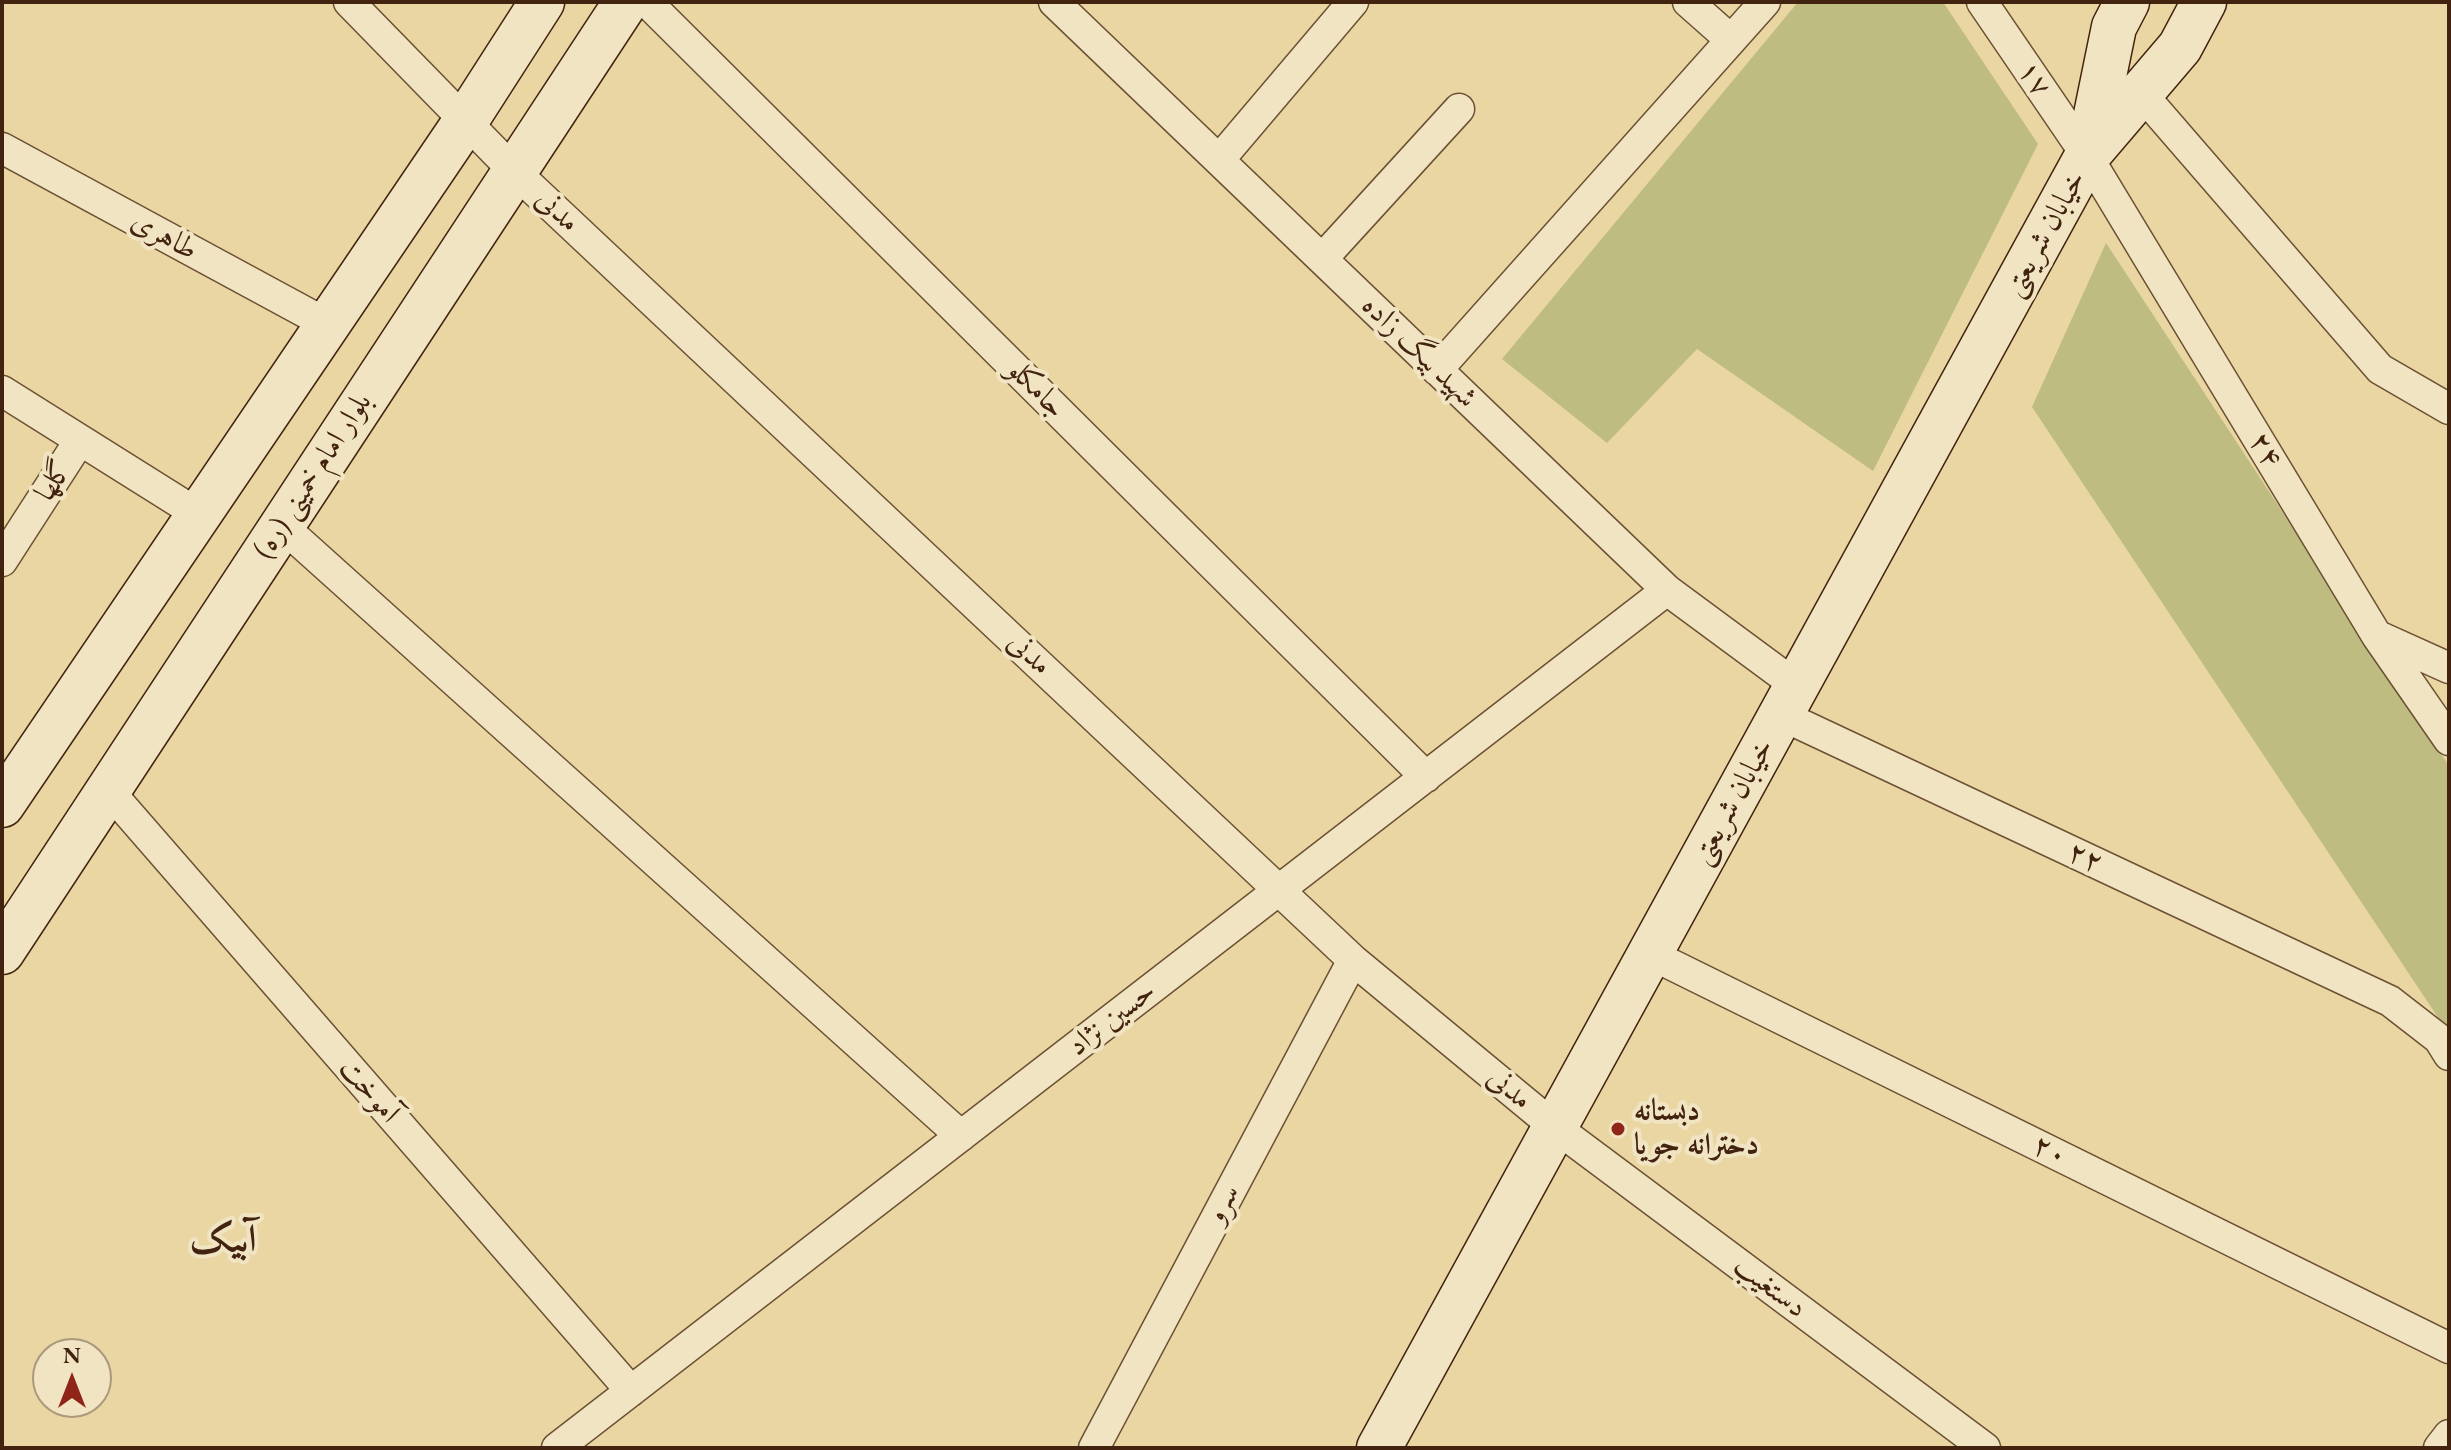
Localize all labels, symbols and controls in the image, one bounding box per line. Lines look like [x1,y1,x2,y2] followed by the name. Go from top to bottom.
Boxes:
[2009,54,2059,104] street label: ۱۷
[1996,165,2094,303] street label: خیابان شریعتی
[527,182,587,240] street label: مدنی
[124,203,204,269] street label: طاهری
[1354,288,1484,416] street label: شهید بیگ زاده
[999,352,1073,426] street label: جامکلو
[246,386,380,566] street label: بلوار امام خمینی (ره)
[2241,426,2289,474] street label: ۲۴
[27,454,81,508] street label: گلها
[999,625,1059,683] street label: مدنی
[1684,733,1782,871] street label: خیابان شریعتی
[2061,834,2109,882] street label: ۲۲
[1061,973,1163,1065] street label: حسین نژاد
[331,1051,407,1131] street label: آموخت
[1479,1060,1539,1118] street label: مدنی
[1634,1094,1759,1164] place label: دبستانه دخترانه جويا
[1609,1120,1627,1138] marker: دبستانه دخترانه جويا
[2026,1127,2074,1175] street label: ۲۰
[1198,1178,1248,1230] street label: سرو
[189,1218,257,1264] district label: آبیک
[1726,1248,1814,1326] street label: دستغیب
[32,1338,112,1418] north arrow
[63,1341,81,1370] text: N

